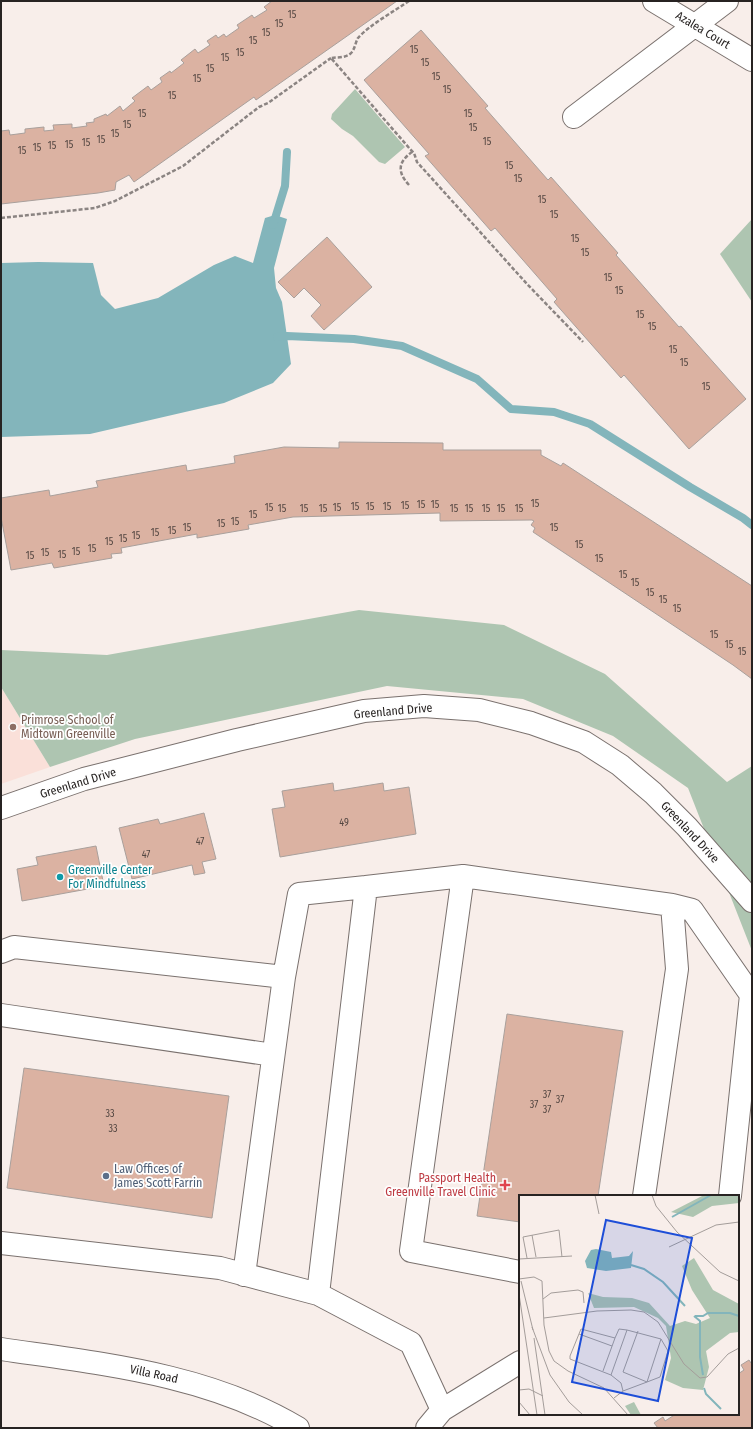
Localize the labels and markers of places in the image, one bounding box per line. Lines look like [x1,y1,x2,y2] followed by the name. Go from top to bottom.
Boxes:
[21,713,116,741] place label: Primrose School of Midtown Greenville
[8,722,18,732] marker: Primrose School of Midtown Greenville
[68,863,153,891] place label: Greenville Center For Mindfulness
[55,872,65,882] marker: Greenville Center For Mindfulness
[114,1162,202,1190] place label: Law Offices of James Scott Farrin
[101,1171,111,1181] marker: Law Offices of James Scott Farrin
[385,1171,496,1199] place label: Passport Health Greenville Travel Clinic
[499,1179,511,1191] marker: Passport Health Greenville Travel Clinic

